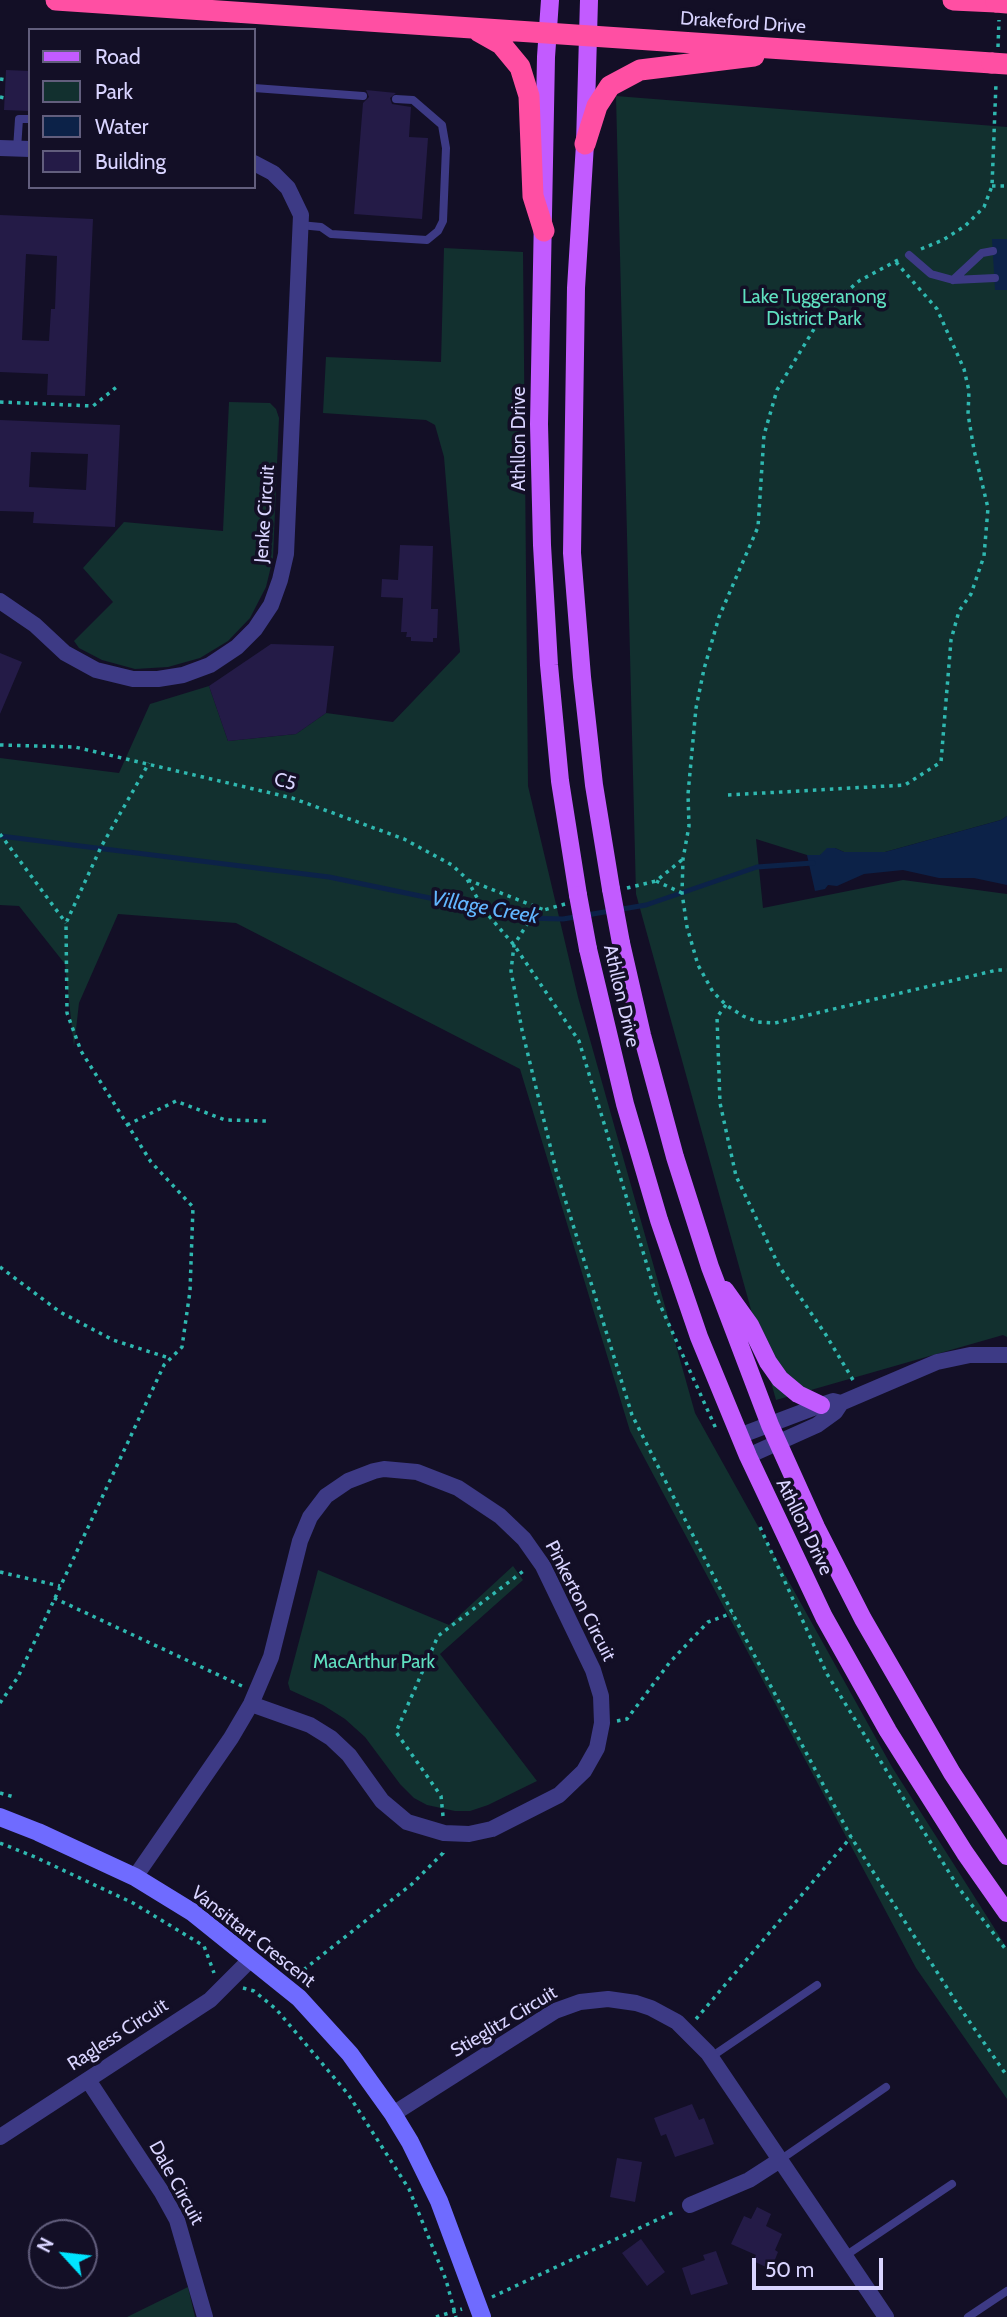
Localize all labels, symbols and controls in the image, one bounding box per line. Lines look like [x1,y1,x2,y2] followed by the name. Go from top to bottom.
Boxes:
[679,7,807,39] street label: Drakeford Drive
[28,28,256,189] legend
[95,44,141,69] text: Road
[95,79,133,104] text: Park
[95,114,148,139] text: Water
[95,149,166,174] text: Building
[742,286,886,330] park label: Lake Tuggeranong District Park
[508,387,530,491] street label: Athllon Drive
[250,464,280,564] street label: Jenke Circuit
[271,768,299,796] street label: C5
[430,886,540,930] water label: Village Creek
[598,942,644,1050] street label: Athllon Drive
[771,1475,837,1579] street label: Athllon Drive
[540,1537,620,1665] street label: Pinkerton Circuit
[313,1651,435,1673] park label: MacArthur Park
[186,1882,320,1992] street label: Vansittart Crescent
[447,1981,561,2063] street label: Stieglitz Circuit
[64,1994,172,2076] street label: Ragless Circuit
[144,2137,208,2229] street label: Dale Circuit
[28,2219,98,2289] north arrow
[32,2234,59,2256] text: N
[755,2244,886,2288] scale bar
[765,2257,814,2282] text: 50 m

